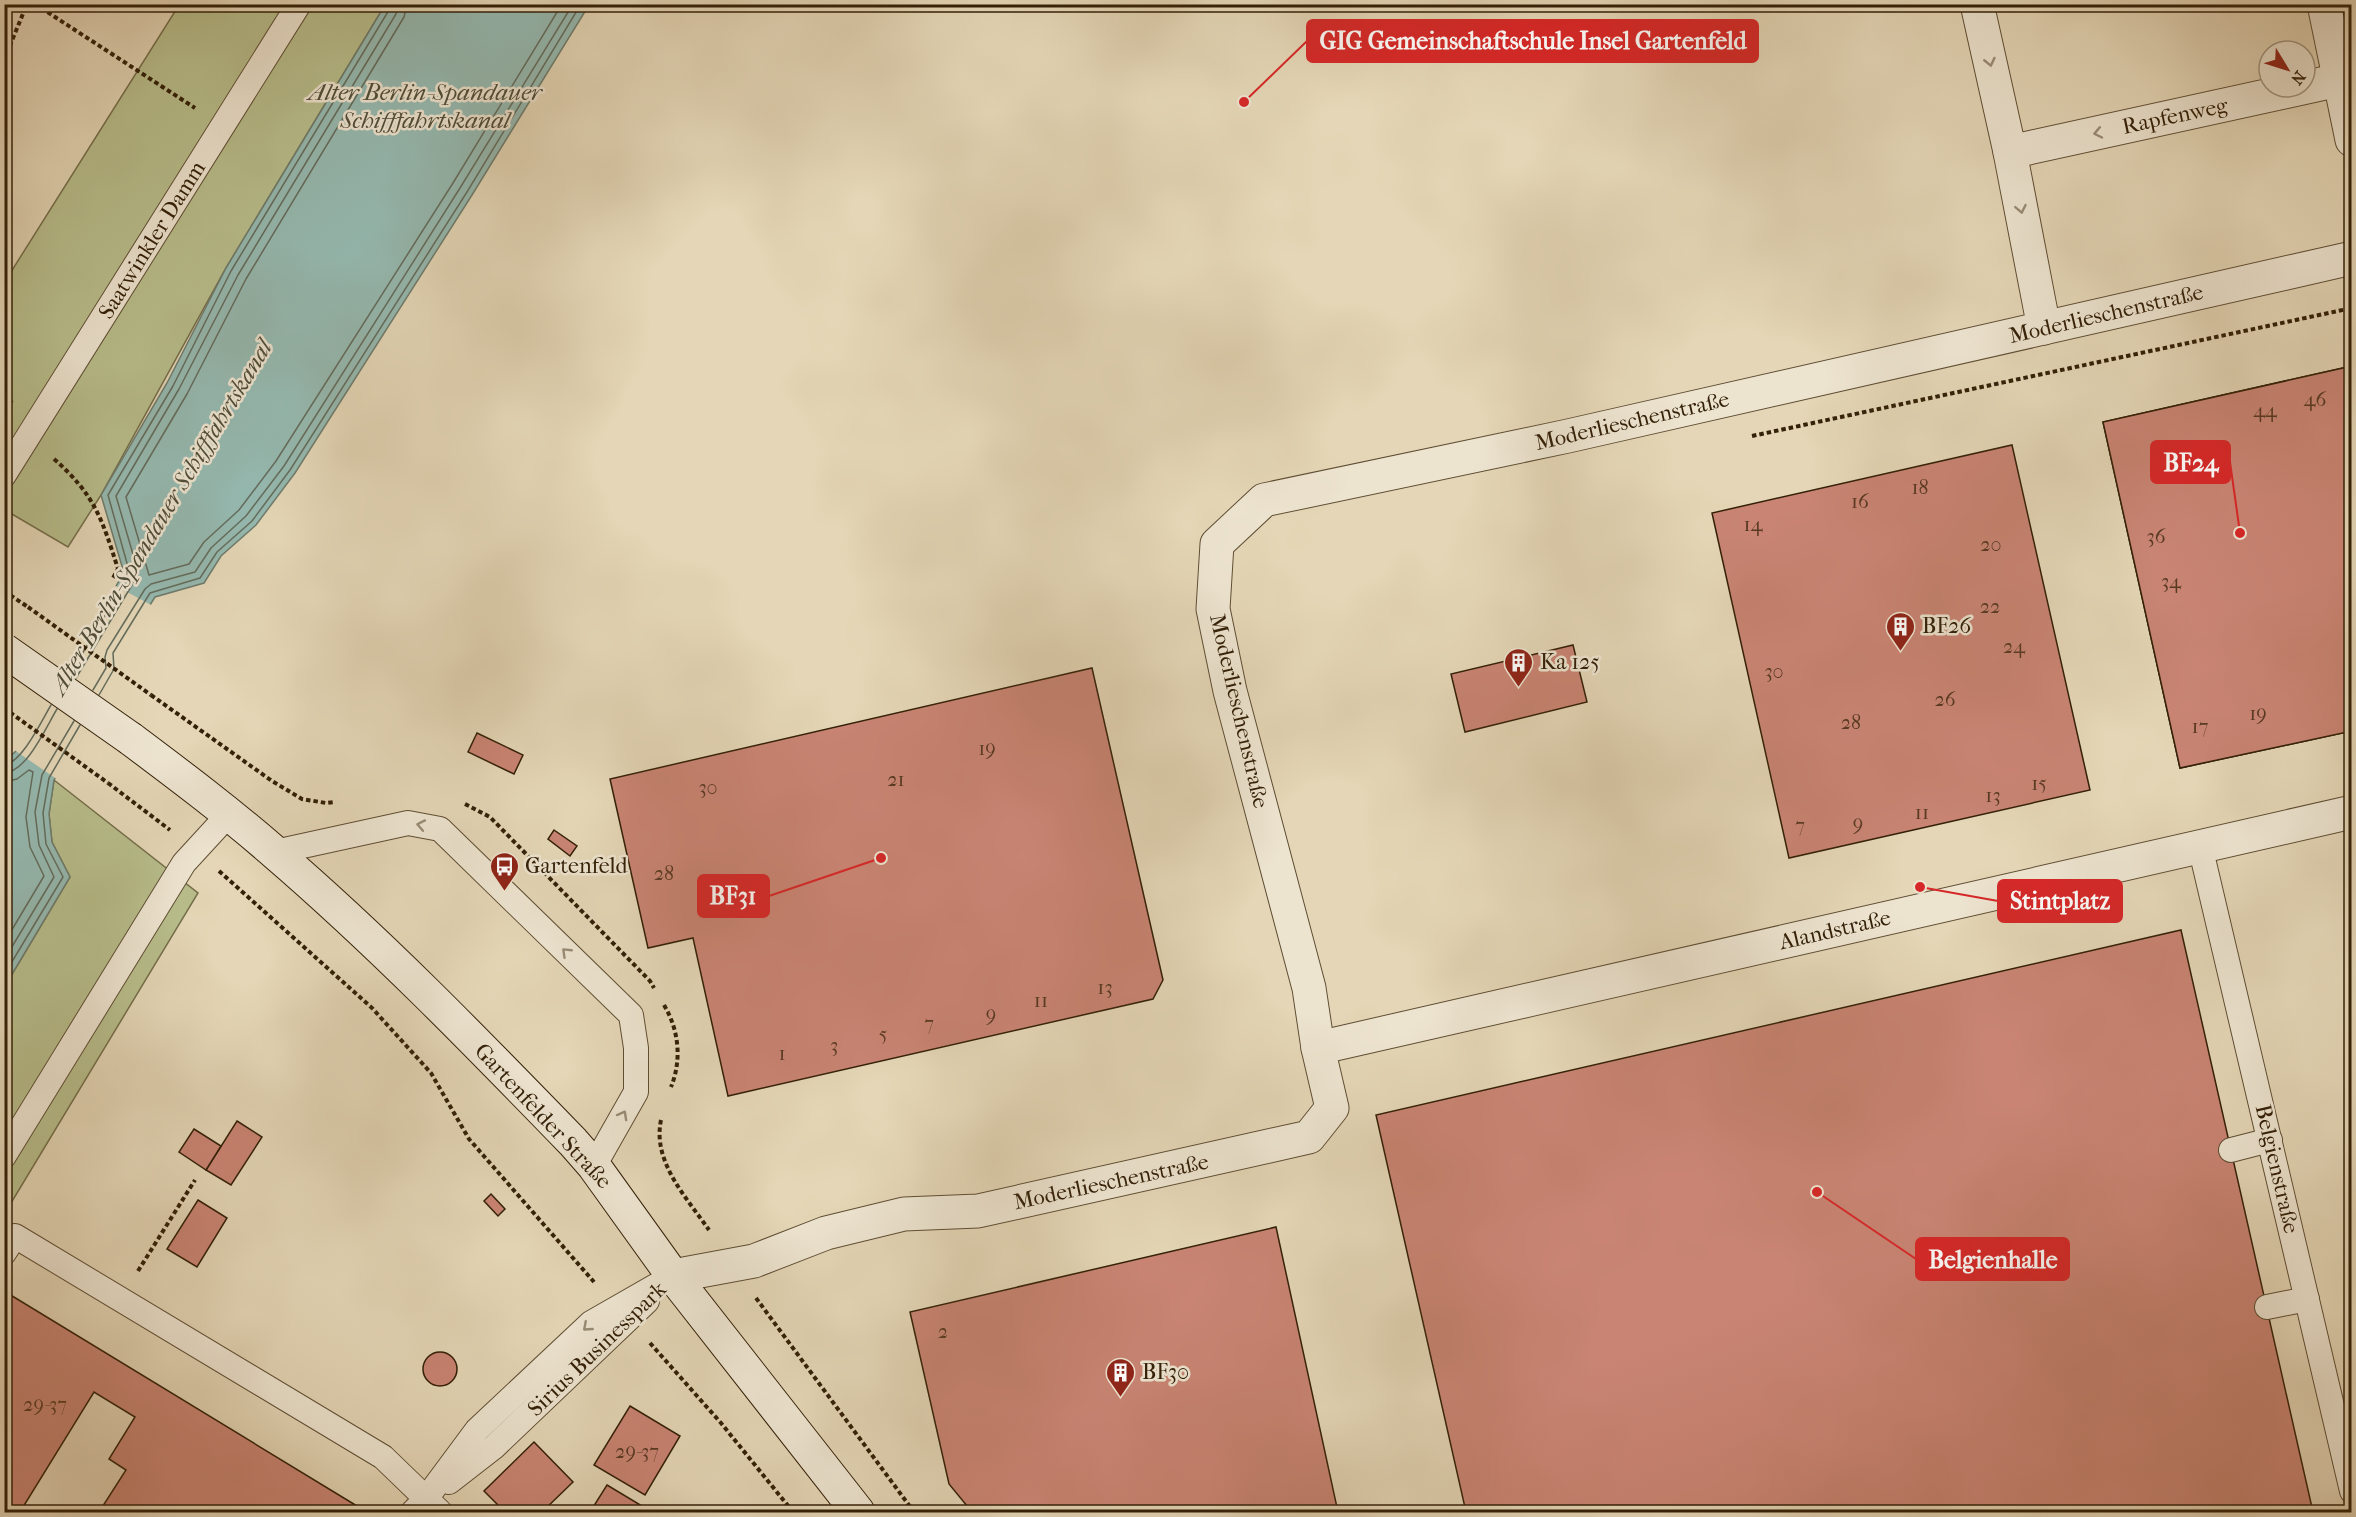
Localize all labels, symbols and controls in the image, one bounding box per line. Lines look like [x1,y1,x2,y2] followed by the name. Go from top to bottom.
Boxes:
[1307,20,1758,62] callout: GIG Gemeinschaftschule Insel Gartenfeld
[1319,27,1748,55] text: GIG Gemeinschaftschule Insel Gartenfeld
[2257,39,2317,99] north arrow
[1983,56,1996,66] one-way arrow
[2287,67,2310,89] text: N
[305,78,544,134] water label: Alter Berlin-Spandauer Schifffahrtskanal
[2120,92,2230,140] street label: Rapfenweg
[2093,125,2103,138] one-way arrow
[93,156,211,324] street label: Saatwinkler Damm
[2014,204,2027,214] one-way arrow
[2006,279,2206,349] street label: Moderlieschenstraße
[42,332,280,701] water label: Alter Berlin-Spandauer Schifffahrtskanal
[1532,386,1732,456] street label: Moderlieschenstraße
[2304,388,2326,411] house number: 46
[2253,399,2278,422] house number: 44
[2151,441,2230,483] callout: BF24
[2164,449,2220,478] text: BF24
[1911,476,1929,499] house number: 18
[1851,490,1869,513] house number: 16
[1744,513,1764,536] house number: 14
[2146,525,2166,548] house number: 36
[1980,533,2002,556] house number: 20
[2161,570,2182,593] house number: 34
[1980,595,2000,618] house number: 22
[1885,610,1917,652] building icon: BF26
[1204,611,1274,811] street label: Moderlieschenstraße
[1922,613,1971,639] place label: BF26
[2003,635,2026,658] house number: 24
[1503,646,1535,688] building icon: Ka 125
[1540,649,1600,675] place label: Ka 125
[1764,660,1784,683] house number: 30
[1934,688,1956,711] house number: 26
[2249,702,2267,725] house number: 19
[1841,711,1861,734] house number: 28
[2192,715,2209,738] house number: 17
[978,737,996,760] house number: 19
[887,768,905,791] house number: 21
[2031,772,2047,795] house number: 15
[698,776,718,799] house number: 30
[1985,784,2001,807] house number: 13
[1915,801,1929,824] house number: 11
[1853,812,1863,835] house number: 9
[1795,814,1805,837] house number: 7
[416,819,426,832] one-way arrow
[488,850,520,892] bus stop icon: Gartenfeld
[525,853,628,879] place label: Gartenfeld
[654,862,674,885] house number: 28
[698,875,769,917] callout: BF31
[1998,880,2122,922] callout: Stintplatz
[710,882,756,910] text: BF31
[2010,887,2110,915] text: Stintplatz
[1776,905,1893,956] street label: Alandstraße
[562,948,573,959] one-way arrow
[1097,976,1113,999] house number: 13
[1034,989,1048,1012] house number: 11
[986,1003,996,1026] house number: 9
[924,1012,934,1035] house number: 7
[879,1023,887,1046] house number: 5
[830,1034,838,1057] house number: 3
[469,1038,617,1194] street label: Gartenfelder Straße
[778,1042,786,1065] house number: 1
[2250,1102,2304,1236] street label: Belgienstraße
[616,1111,627,1121] one-way arrow
[1011,1149,1211,1215] street label: Moderlieschenstraße
[1916,1238,2069,1280] callout: Belgienhalle
[1928,1246,2058,1274] text: Belgienhalle
[522,1276,672,1422] street label: Sirius Businesspark
[583,1320,594,1331] one-way arrow
[938,1320,948,1343] house number: 2
[1105,1356,1137,1398] building icon: BF30
[1142,1359,1189,1385] place label: BF30
[23,1393,67,1416] house number: 29-37
[615,1440,659,1463] house number: 29-37

